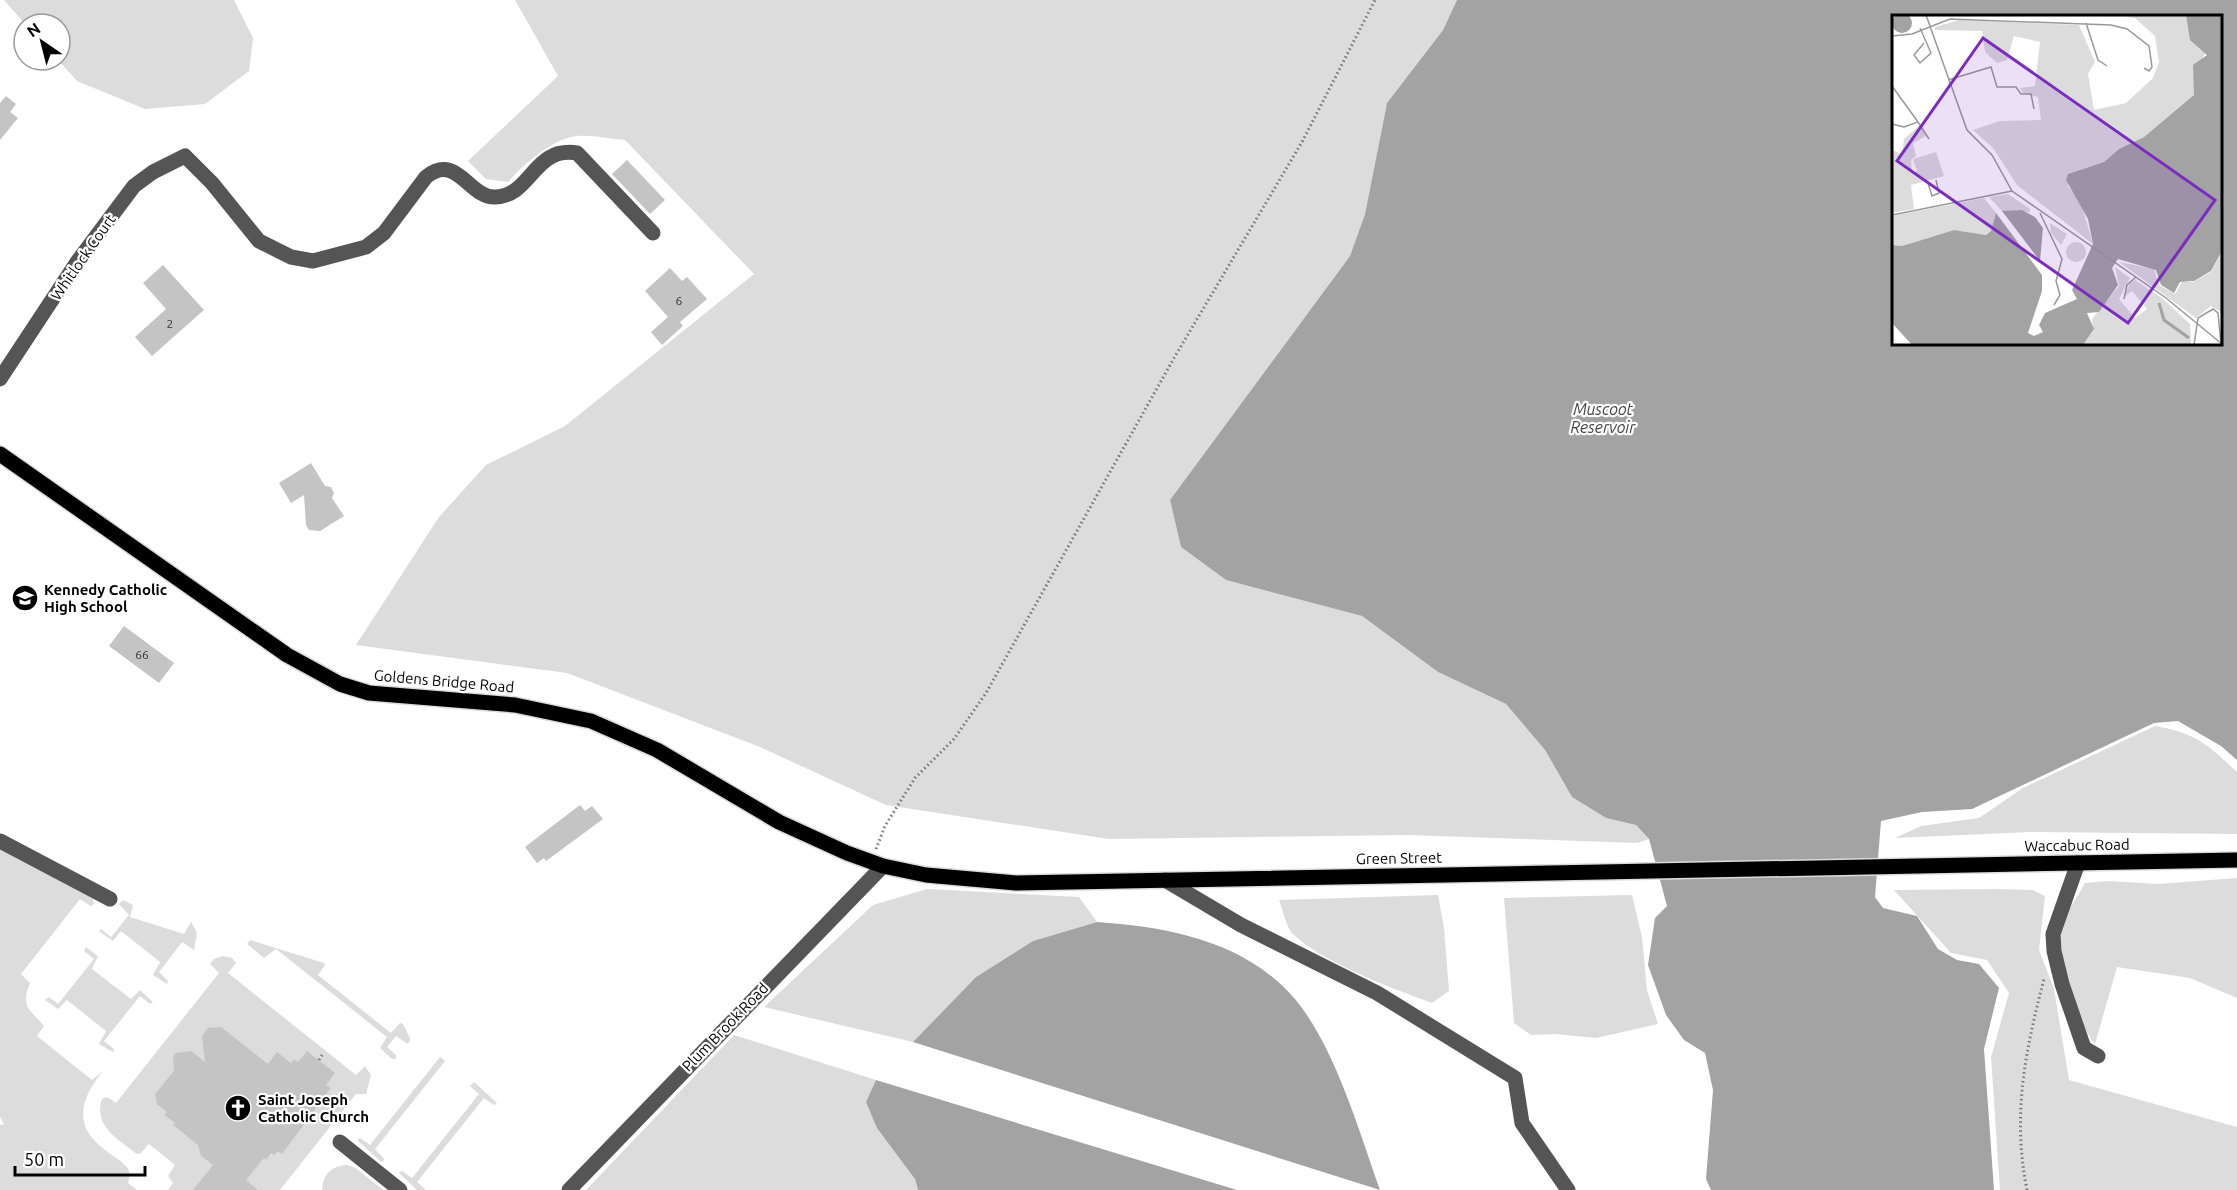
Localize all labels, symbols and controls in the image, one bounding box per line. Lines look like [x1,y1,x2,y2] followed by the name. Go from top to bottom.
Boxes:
[12,12,72,72] north arrow
[1892,15,2222,345] inset map
[23,19,43,41] text: N
[47,211,119,303] street label: Whitlock Court
[676,294,683,307] house number: 6
[167,317,173,330] house number: 2
[1571,400,1636,436] water label: Muscoot Reservoir
[44,581,167,615] place label: Kennedy Catholic High School
[10,583,40,613] school or university icon: Kennedy Catholic High School
[135,648,149,661] house number: 66
[373,666,515,696] street label: Goldens Bridge Road
[2024,836,2130,854] street label: Waccabuc Road
[1356,849,1442,867] street label: Green Street
[679,979,771,1075] street label: Plum Brook Road
[258,1091,369,1125] place label: Saint Joseph Catholic Church
[223,1093,253,1123] church icon: Saint Joseph Catholic Church
[15,1139,146,1177] scale bar
[24,1149,64,1169] text: 50 m

